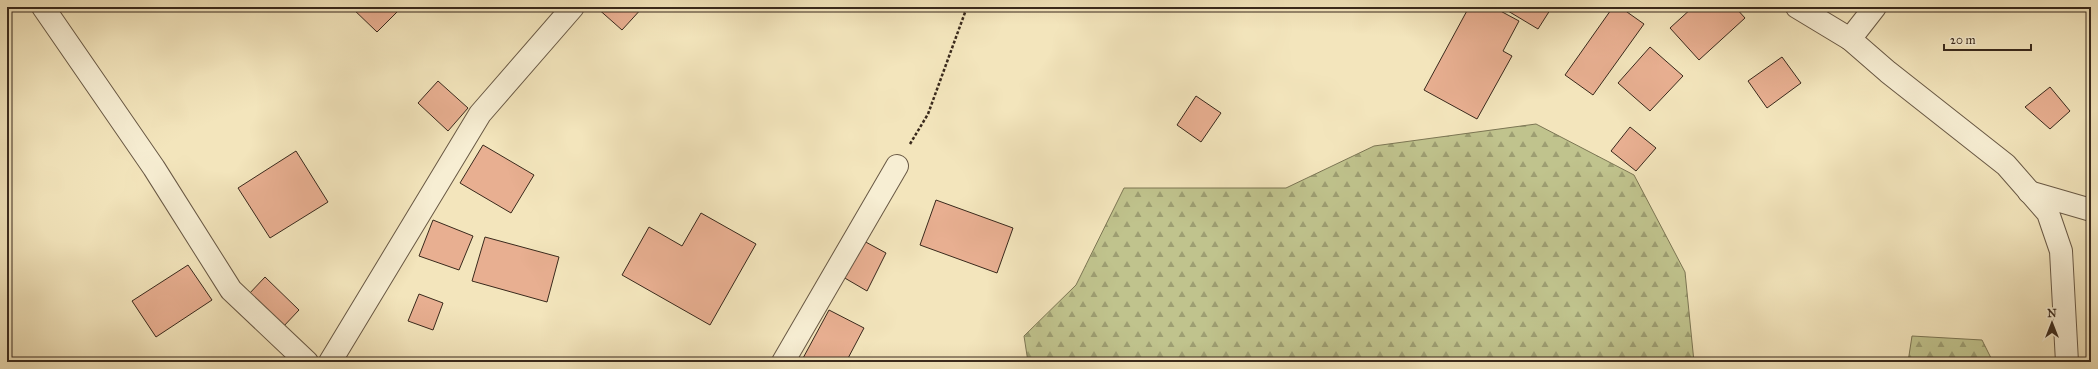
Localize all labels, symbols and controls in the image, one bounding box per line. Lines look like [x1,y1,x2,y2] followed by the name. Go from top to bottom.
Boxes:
[1944,26,2031,52] scale bar
[1950,33,1976,47] text: 20 m
[2032,303,2072,343] north arrow
[2047,307,2057,320] text: N

